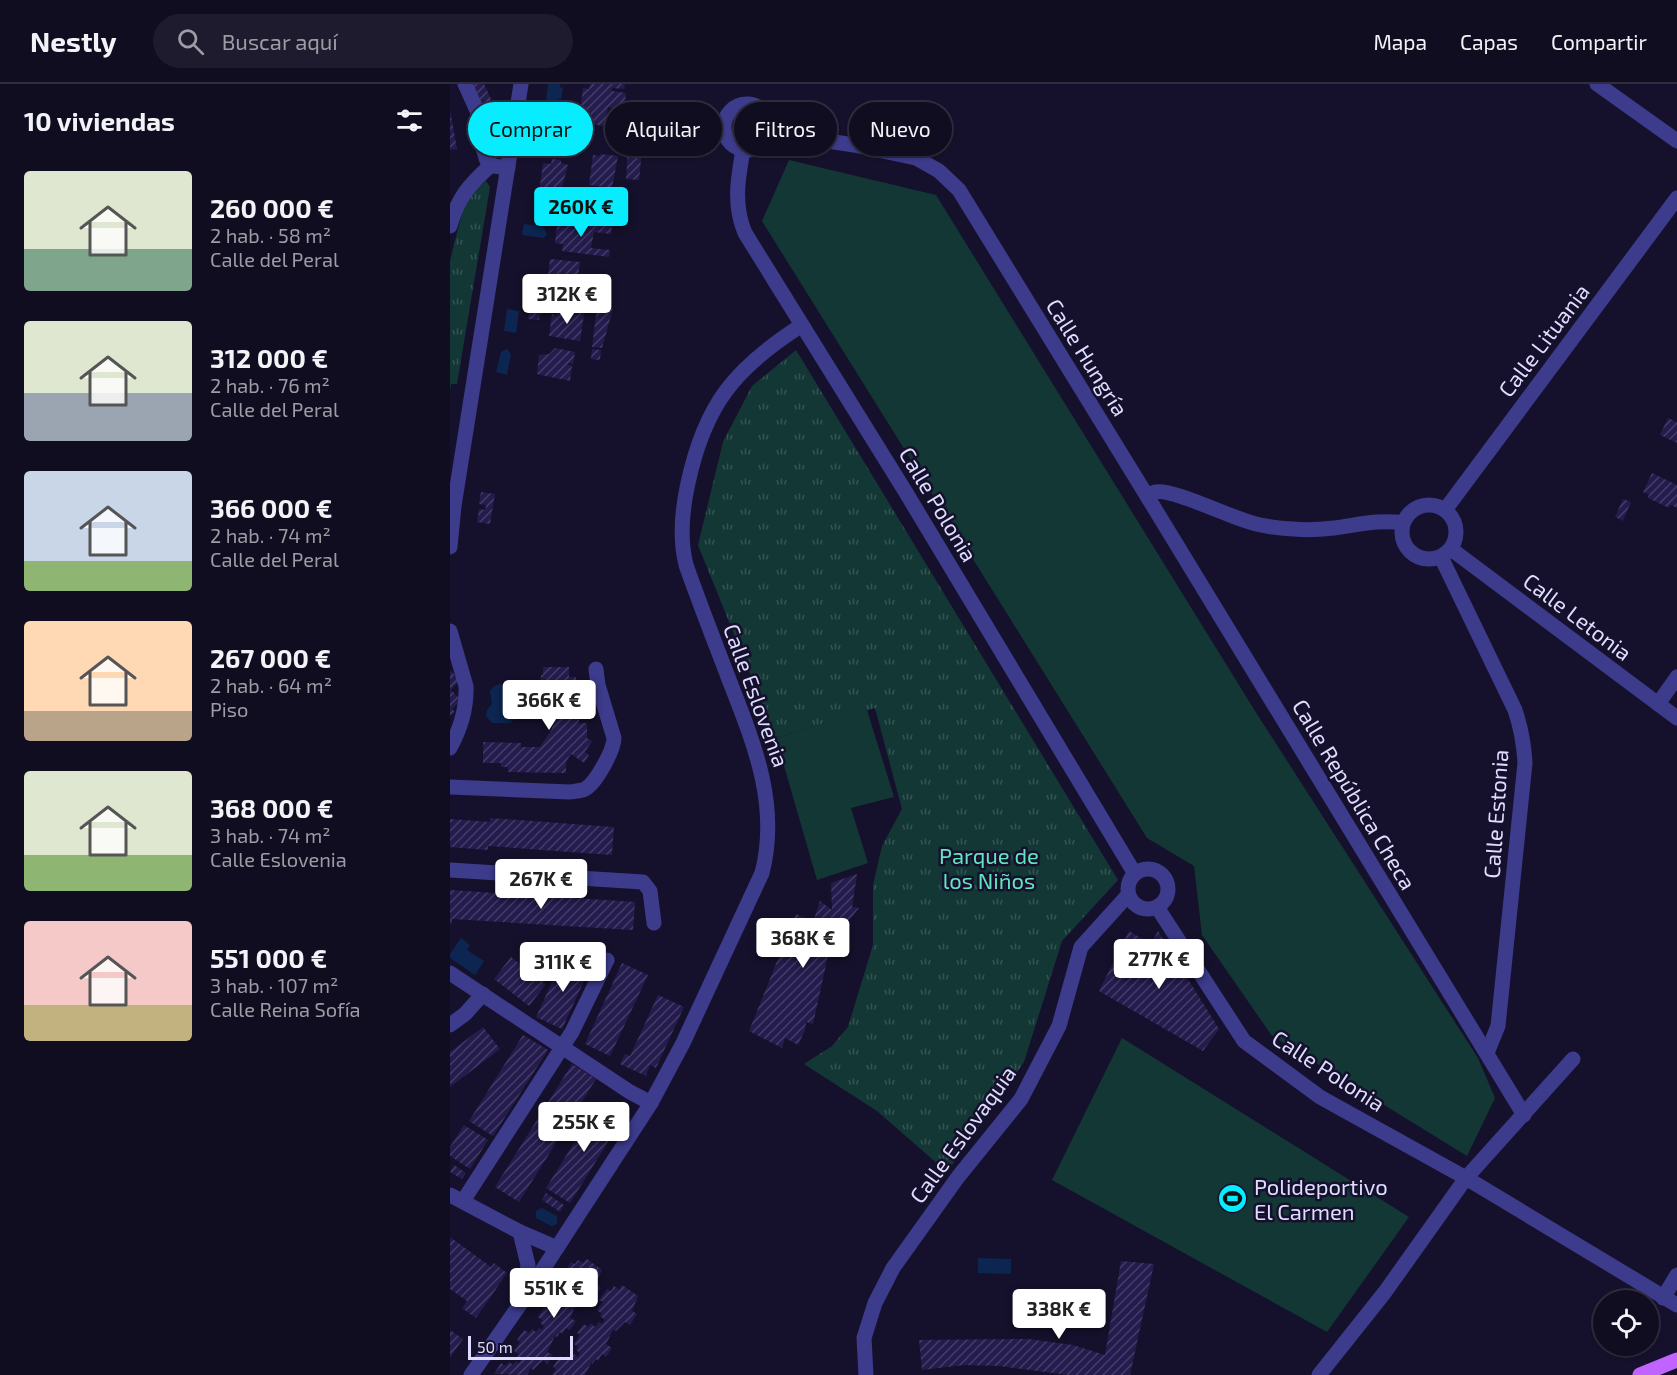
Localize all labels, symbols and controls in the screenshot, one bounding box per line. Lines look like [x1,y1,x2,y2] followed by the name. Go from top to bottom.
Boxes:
[153,14,573,68] search box
[30,24,117,58] text: Nestly
[174,25,207,58] icon: search
[222,28,338,54] text: Buscar aquí
[1373,29,1427,54] text: Mapa
[1460,29,1518,54] text: Capas
[1551,29,1647,54] text: Compartir
[468,102,593,156] chip: Comprar
[605,102,722,156] chip: Alquilar
[734,102,837,156] chip: Filtros
[849,102,952,156] chip: Nuevo
[393,104,426,137] icon: filters
[24,105,175,136] text: 10 viviendas
[532,187,630,238] pin: 260K €
[210,192,334,223] text: 260 000 €
[548,194,614,218] text: 260K €
[72,195,144,267] icon: home
[210,223,331,247] text: 2 hab. · 58 m²
[210,247,339,271] text: Calle del Peral
[518,274,616,325] pin: 312K €
[1492,278,1594,402] street label: Calle Lituania
[536,281,598,305] text: 312K €
[1042,294,1134,420] street label: Calle Hungría
[210,342,328,373] text: 312 000 €
[72,345,144,417] icon: home
[210,373,330,397] text: 2 hab. · 76 m²
[210,397,339,421] text: Calle del Peral
[895,442,983,566] street label: Calle Polonia
[210,492,333,523] text: 366 000 €
[72,495,144,567] icon: home
[210,523,331,547] text: 2 hab. · 74 m²
[210,547,339,571] text: Calle del Peral
[1519,567,1637,665] street label: Calle Letonia
[719,620,795,770] street label: Calle Eslovenia
[210,642,331,673] text: 267 000 €
[72,645,144,717] icon: home
[210,673,332,697] text: 2 hab. · 64 m²
[500,680,598,731] pin: 366K €
[517,687,581,711] text: 366K €
[1288,694,1422,894] street label: Calle República Checa
[210,697,248,721] text: Piso
[1478,749,1512,879] street label: Calle Estonia
[210,792,333,823] text: 368 000 €
[72,795,144,867] icon: home
[210,823,331,847] text: 3 hab. · 74 m²
[939,842,1039,893] park label: Parque de los Niños
[210,847,347,871] text: Calle Eslovenia
[492,859,590,910] pin: 267K €
[509,866,573,890] text: 267K €
[754,918,852,969] pin: 368K €
[770,925,836,949] text: 368K €
[1110,939,1208,990] pin: 277K €
[210,942,327,973] text: 551 000 €
[514,942,612,993] pin: 311K €
[72,945,144,1017] icon: home
[1128,946,1190,970] text: 277K €
[534,949,592,973] text: 311K €
[210,973,338,997] text: 3 hab. · 107 m²
[210,997,361,1021] text: Calle Reina Sofía
[1268,1024,1390,1116] street label: Calle Polonia
[904,1060,1020,1208] street label: Calle Eslovaquia
[535,1102,633,1153] pin: 255K €
[552,1109,616,1133] text: 255K €
[1254,1173,1388,1224] place label: Polideportivo El Carmen
[1217,1183,1249,1215] sports icon: Polideportivo El Carmen
[505,1268,603,1319] pin: 551K €
[524,1275,584,1299] text: 551K €
[1010,1289,1108,1340] pin: 338K €
[1593,1290,1659,1356] map controls
[1593,1290,1659,1356] button: locate
[1027,1296,1091,1320] text: 338K €
[468,1333,573,1360] scale bar
[477,1337,513,1356] text: 50 m

